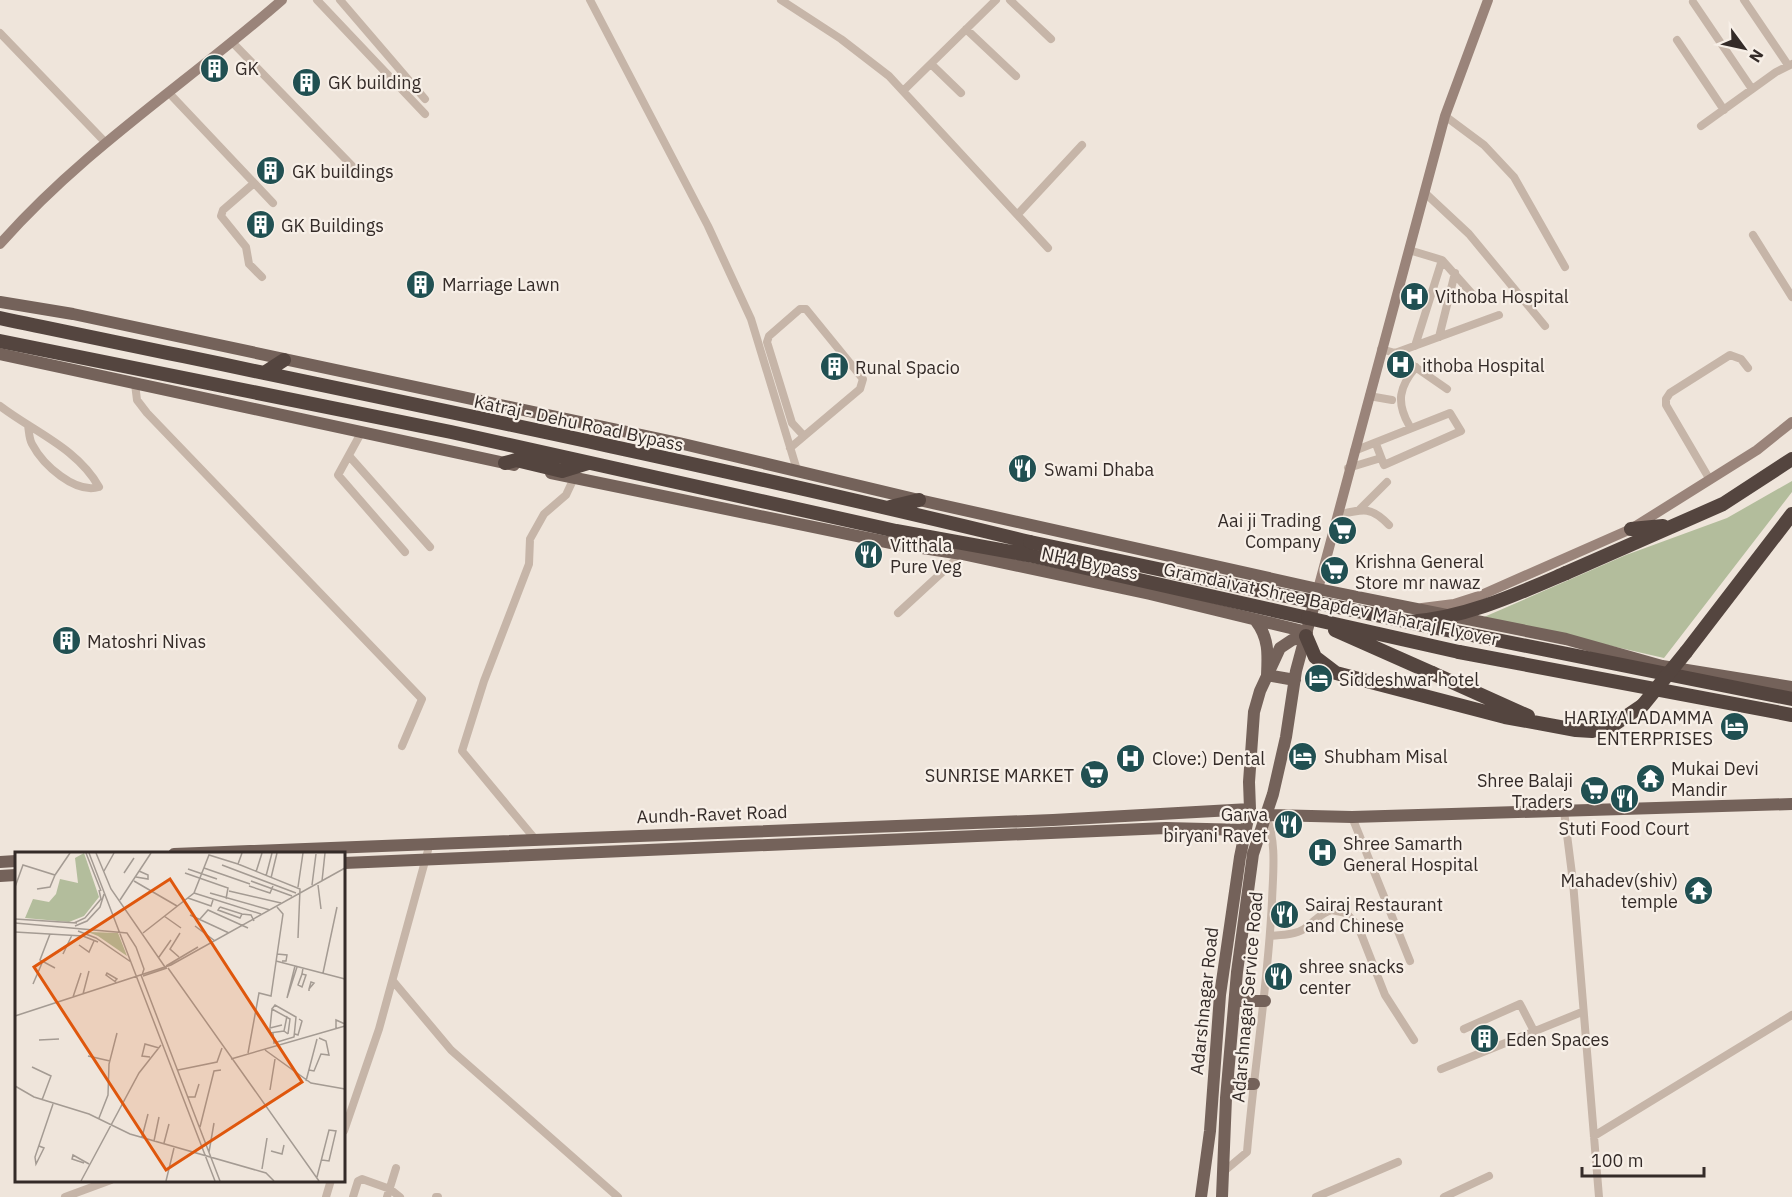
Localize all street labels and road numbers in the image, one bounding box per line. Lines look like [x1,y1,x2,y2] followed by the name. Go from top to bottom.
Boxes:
[472,390,686,456] street label: Katraj - Dehu Road Bypass
[1039,542,1141,584] street label: NH4 Bypass
[1161,557,1501,651] street label: Gramdaivat Shree Bapdev Maharaj Flyover
[636,800,788,828] street label: Aundh-Ravet Road
[1226,890,1268,1104] street label: Adarshnagar Service Road
[1185,926,1223,1076] street label: Adarshnagar Road

